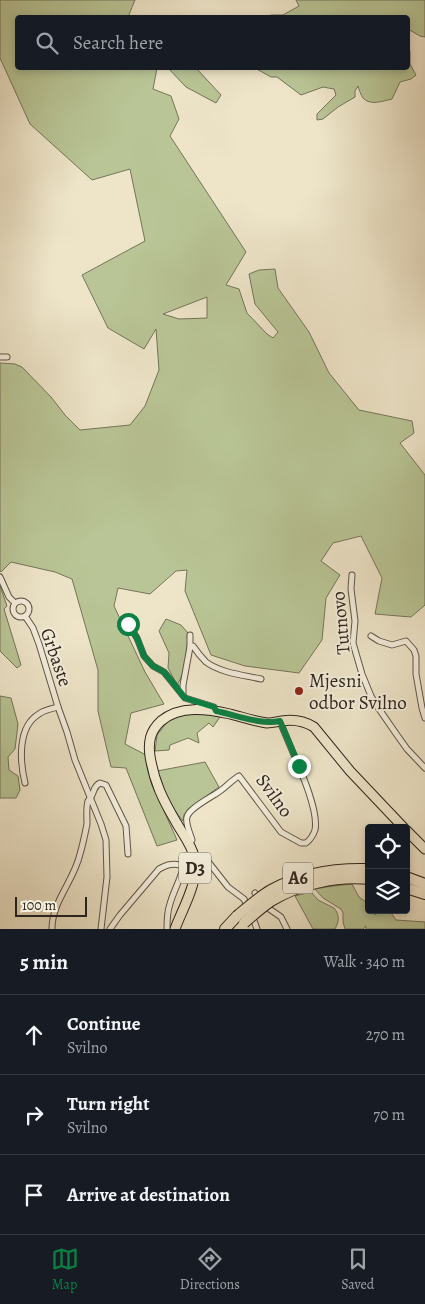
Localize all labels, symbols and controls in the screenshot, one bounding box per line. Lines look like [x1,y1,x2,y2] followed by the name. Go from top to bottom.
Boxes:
[15,15,410,70] search box
[33,29,61,57] icon: search
[73,30,163,56] text: Search here
[325,590,357,656] street label: Tutnovo
[117,613,140,636] route start
[34,624,78,690] street label: Grbaste
[309,668,407,716] place label: Mjesni odbor Svilno
[293,685,305,697] marker: Mjesni odbor Svilno
[288,755,311,778] route end
[250,769,299,823] street label: Svilno
[365,824,410,914] map controls
[365,824,410,869] button: locate
[179,852,211,884] road number: D3
[283,862,313,894] road number: A6
[365,869,410,914] button: layers
[15,894,88,917] scale bar
[22,896,56,915] text: 100 m
[20,948,68,976] text: 5 min
[324,951,405,973] text: Walk · 340 m
[67,1011,141,1037] text: Continue
[20,1021,48,1049] icon: ahead
[366,1024,405,1046] text: 270 m
[67,1037,107,1059] text: Svilno
[67,1091,149,1117] text: Turn right
[20,1101,48,1129] icon: right
[373,1104,405,1126] text: 70 m
[67,1117,107,1139] text: Svilno
[20,1181,48,1209] icon: arrive
[67,1182,230,1208] text: Arrive at destination
[51,1245,79,1294] tab: Map
[180,1245,240,1294] tab: Directions
[341,1245,374,1294] tab: Saved

